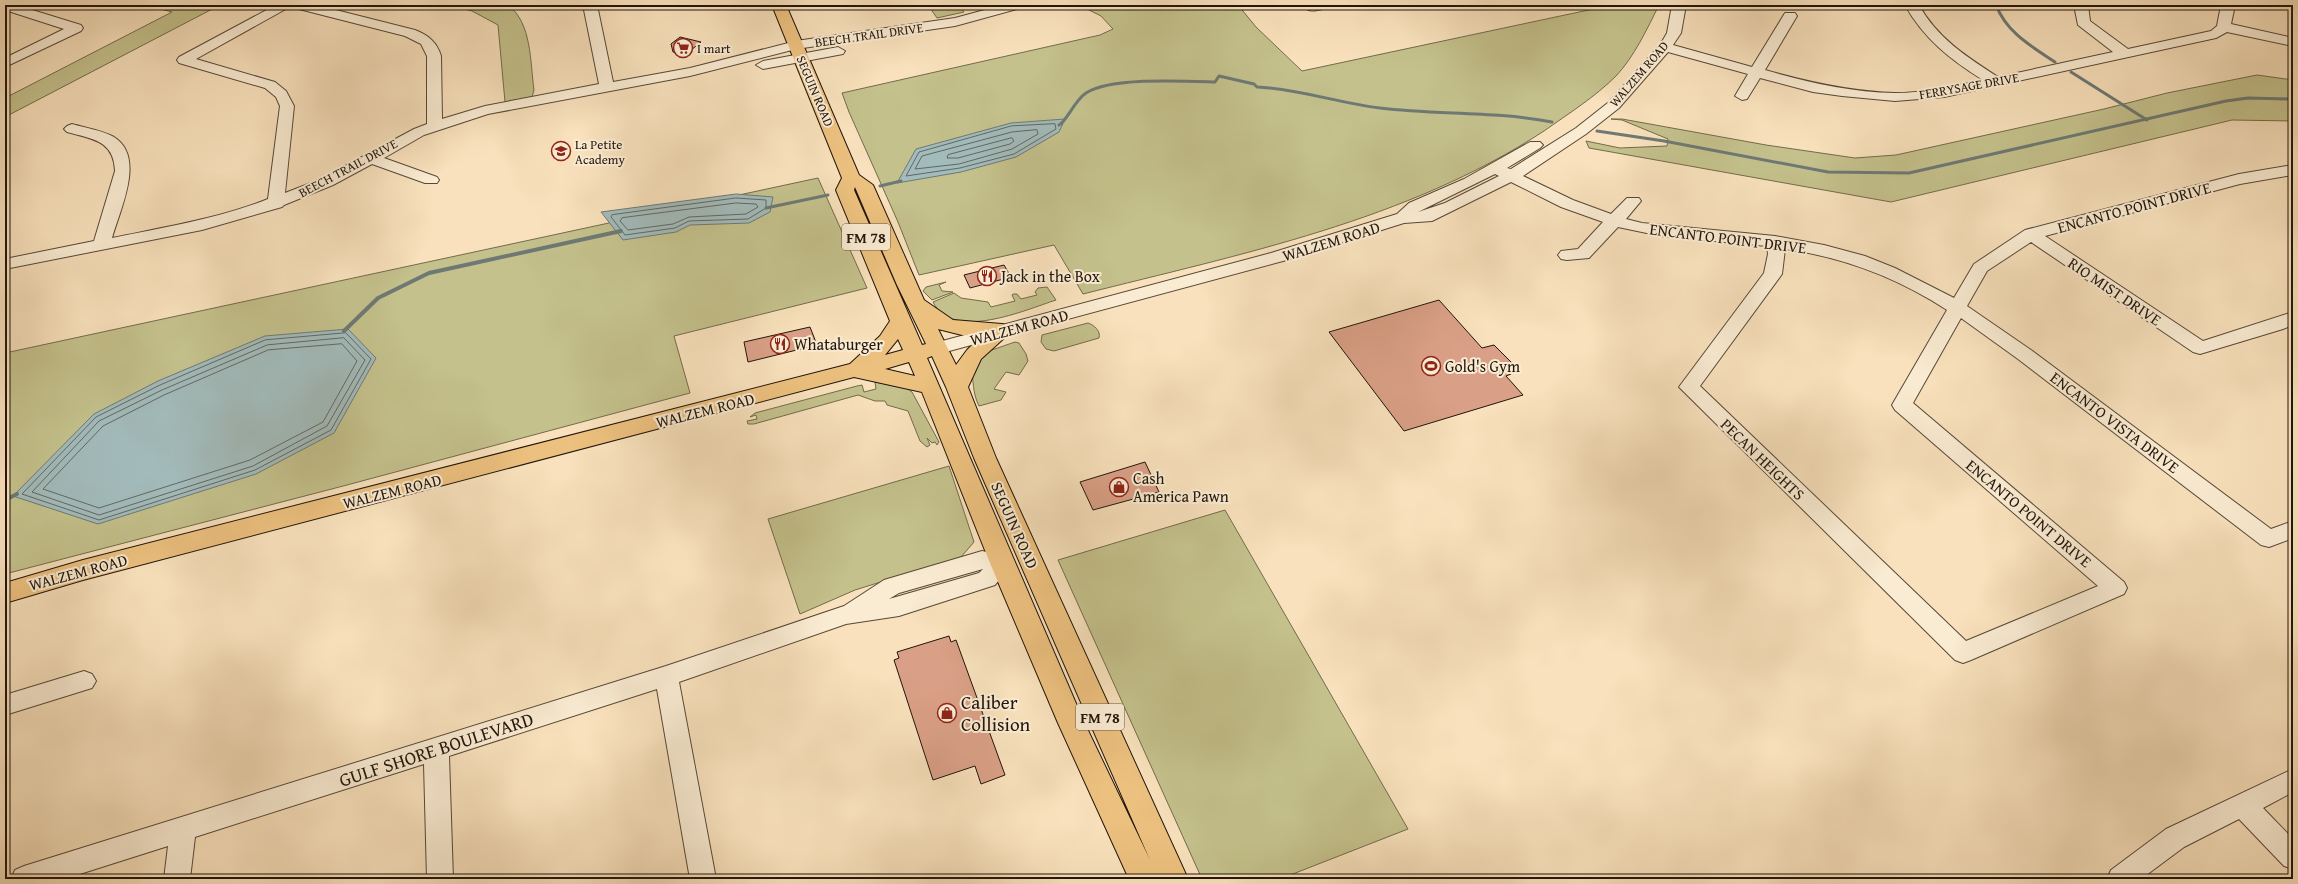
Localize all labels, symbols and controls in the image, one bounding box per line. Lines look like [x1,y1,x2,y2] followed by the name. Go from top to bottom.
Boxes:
[814,18,925,52] street label: BEECH TRAIL DRIVE
[672,37,694,59] supermarket icon: I mart
[1605,37,1673,111] street label: WALZEM ROAD
[697,39,731,58] place label: I mart
[792,53,838,129] street label: SEGUIN ROAD
[1918,68,2021,104] street label: FERRYSAGE DRIVE
[295,134,401,202] street label: BEECH TRAIL DRIVE
[575,135,625,169] place label: La Petite Academy
[550,140,572,162] school or university icon: La Petite Academy
[2055,175,2213,239] street label: ENCANTO POINT DRIVE
[1279,215,1383,267] street label: WALZEM ROAD
[1648,216,1808,260] street label: ENCANTO POINT DRIVE
[842,224,890,250] road number: FM 78
[2063,251,2167,331] street label: RIO MIST DRIVE
[999,264,1101,288] place label: Jack in the Box
[976,265,998,287] restaurant icon: Jack in the Box
[967,302,1071,352] street label: WALZEM ROAD
[794,332,883,356] place label: Whataburger
[769,333,791,355] restaurant icon: Whataburger
[1445,354,1520,378] place label: Gold's Gym
[1420,355,1442,377] sports icon: Gold's Gym
[2045,365,2185,479] street label: ENCANTO VISTA DRIVE
[653,386,757,434] street label: WALZEM ROAD
[1715,412,1811,506] street label: PECAN HEIGHTS
[1961,453,2097,573] street label: ENCANTO POINT DRIVE
[1133,466,1229,508] place label: Cash America Pawn
[340,467,444,515] street label: WALZEM ROAD
[1108,476,1130,498] shop icon: Cash America Pawn
[985,478,1045,572] street label: SEGUIN ROAD
[26,547,130,597] street label: WALZEM ROAD
[961,688,1031,738] place label: Caliber Collision
[936,702,958,724] shop icon: Caliber Collision
[335,704,537,794] street label: GULF SHORE BOULEVARD
[1076,704,1124,730] road number: FM 78

